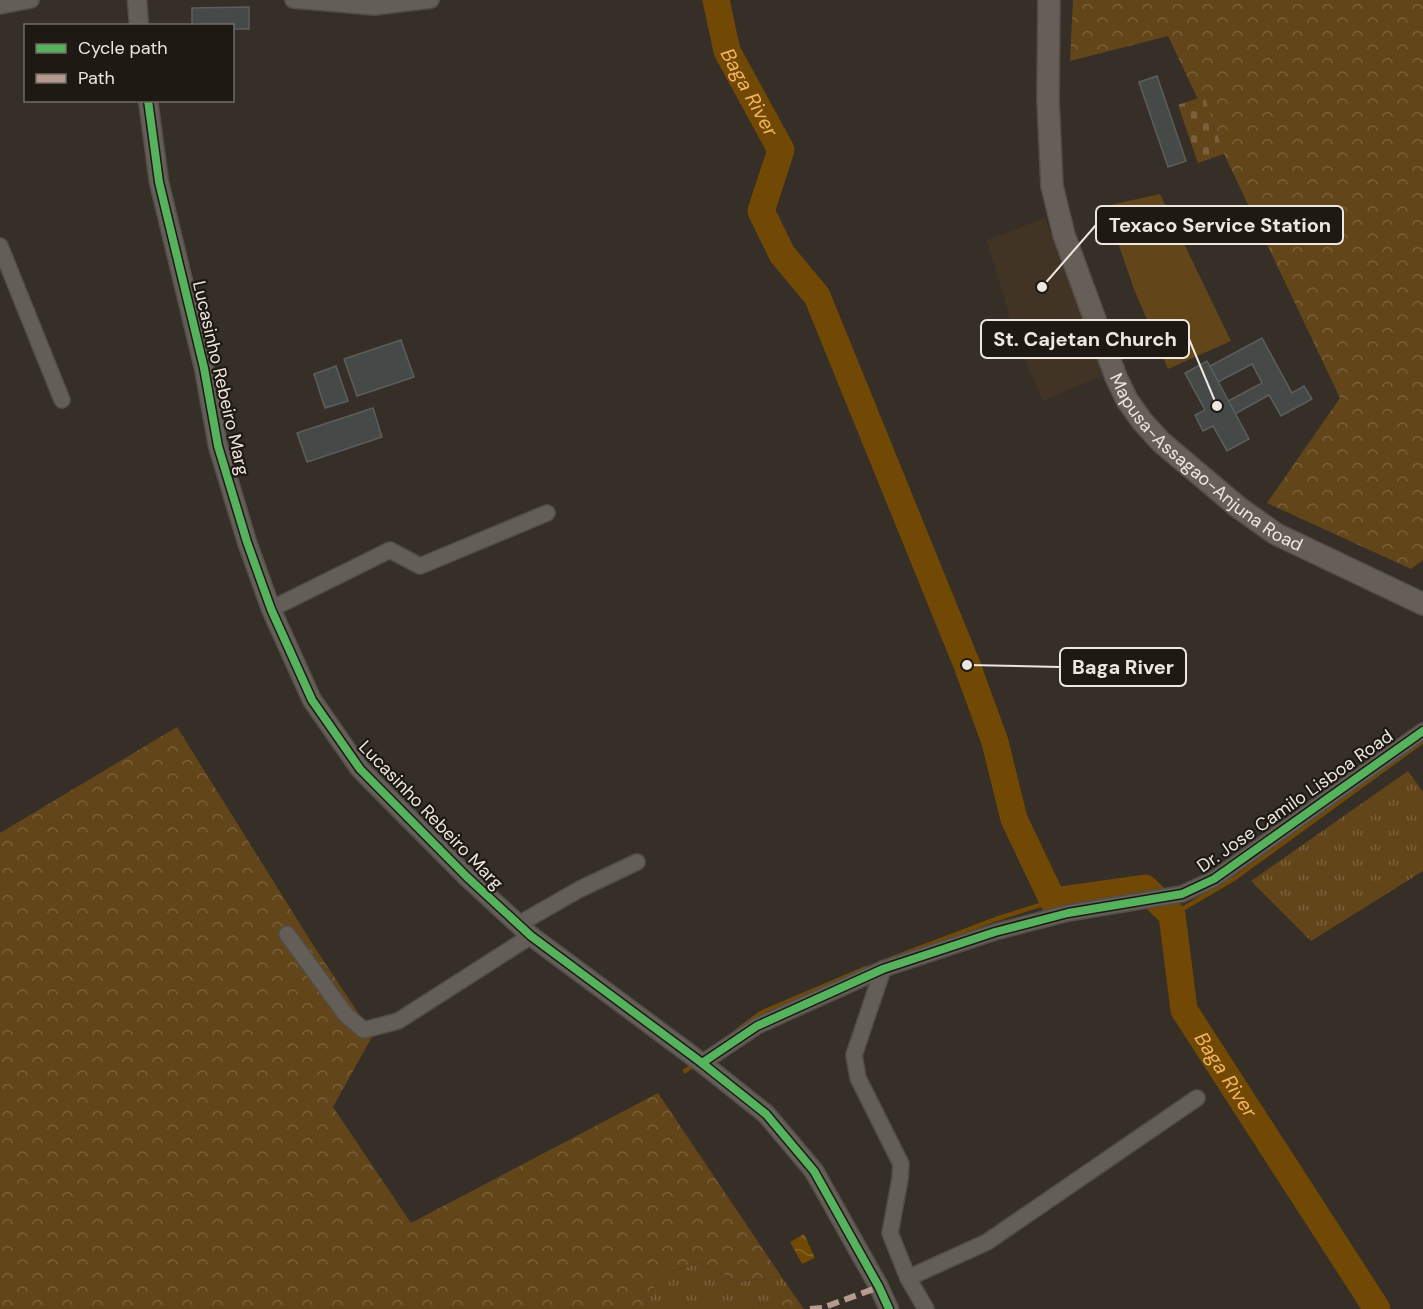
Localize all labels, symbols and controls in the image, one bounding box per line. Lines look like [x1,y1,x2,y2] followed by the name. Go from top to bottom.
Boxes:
[24,24,234,102] legend
[78,36,168,60] text: Cycle path
[715,43,784,141] water label: Baga River
[78,66,115,90] text: Path
[1096,206,1343,244] callout: Texaco Service Station
[1109,212,1331,238] text: Texaco Service Station
[187,278,255,478] street label: Lucasinho Rebeiro Marg
[981,320,1189,358] callout: St. Cajetan Church
[993,326,1177,352] text: St. Cajetan Church
[1104,369,1307,557] street label: Mapusa-Assagao-Anjuna Road
[1060,648,1186,686] callout: Baga River
[1072,654,1174,680] text: Baga River
[1192,724,1398,878] street label: Dr. Jose Camilo Lisboa Road
[353,735,509,895] street label: Lucasinho Rebeiro Marg
[1189,1027,1263,1123] water label: Baga River

